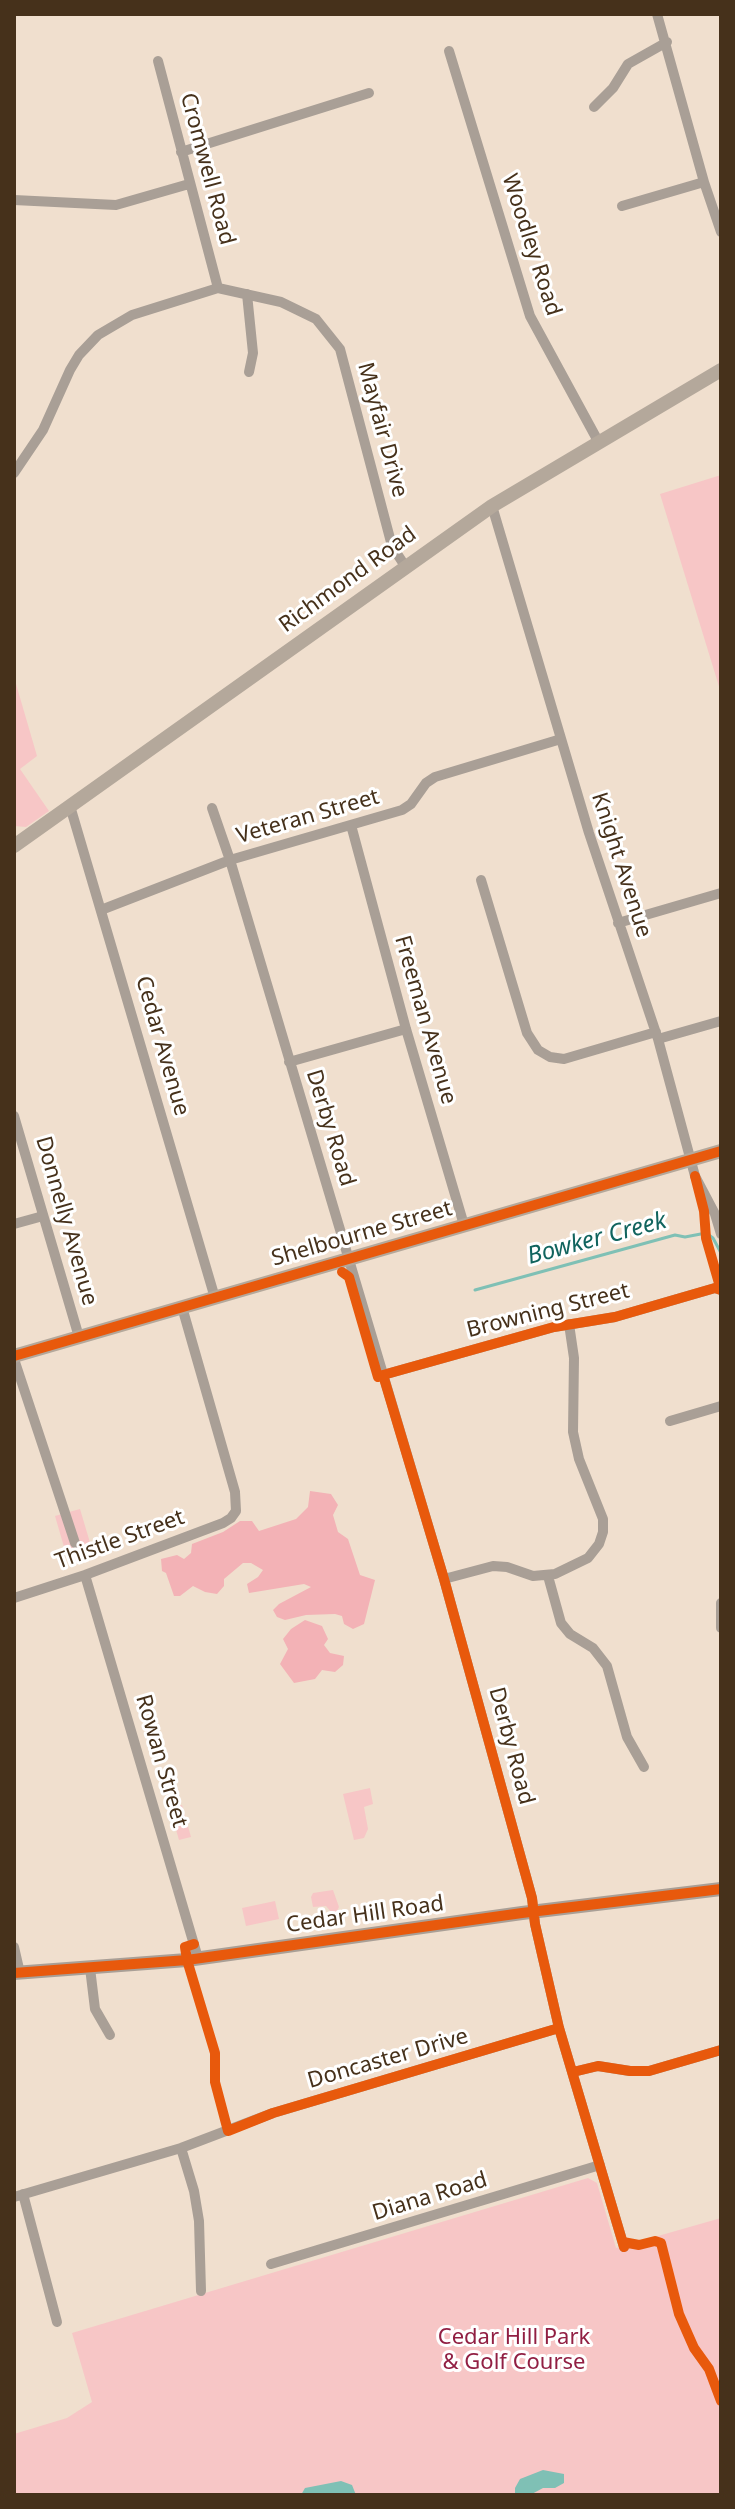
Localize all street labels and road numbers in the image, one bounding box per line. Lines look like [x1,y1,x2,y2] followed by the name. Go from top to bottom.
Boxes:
[174,90,240,248] street label: Cromwell Road
[496,171,566,319] street label: Woodley Road
[351,360,413,500] street label: Mayfair Drive
[274,521,422,639] street label: Richmond Road
[234,784,382,850] street label: Veteran Street
[585,789,657,941] street label: Knight Avenue
[388,933,462,1107] street label: Freeman Avenue
[129,973,195,1119] street label: Cedar Avenue
[300,1067,360,1189] street label: Derby Road
[29,1133,103,1309] street label: Donnelly Avenue
[269,1196,455,1272] street label: Shelbourne Street
[464,1278,632,1344] street label: Browning Street
[52,1504,188,1576] street label: Thistle Street
[483,1684,539,1808] street label: Derby Road
[129,1692,193,1830] street label: Rowan Street
[284,1891,446,1939] street label: Cedar Hill Road
[305,2023,471,2095] street label: Doncaster Drive
[369,2167,491,2227] street label: Diana Road

